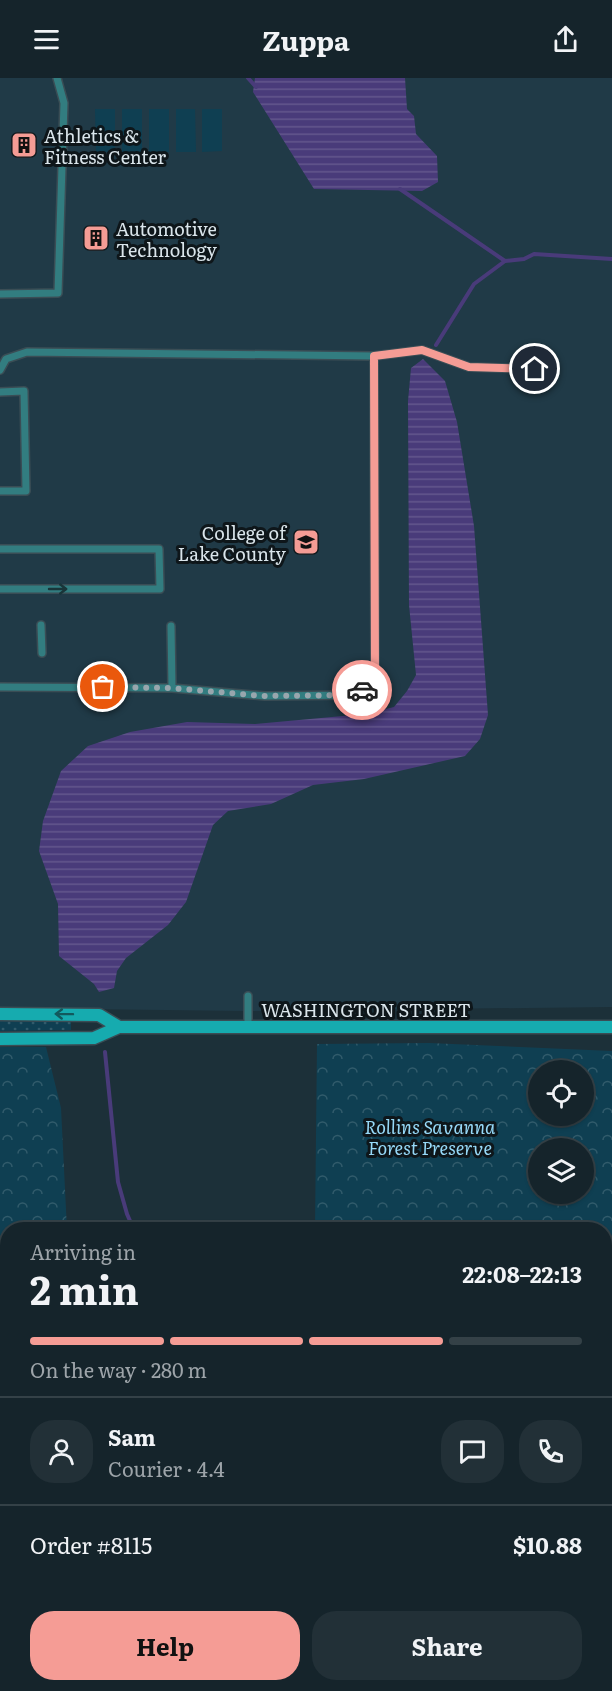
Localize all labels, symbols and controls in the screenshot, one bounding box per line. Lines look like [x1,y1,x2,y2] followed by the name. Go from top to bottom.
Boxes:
[262,19,350,59] text: Zuppa
[30,23,63,56] icon: menu
[549,23,582,56] icon: share
[44,122,167,170] place label: Athletics & Fitness Center
[9,130,39,160] building icon: Athletics & Fitness Center
[116,215,217,263] place label: Automotive Technology
[81,223,111,253] building icon: Automotive Technology
[509,343,560,394] pin
[518,352,551,385] icon: home
[178,519,288,567] place label: College of Lake County
[291,527,321,557] school or university icon: College of Lake County
[48,583,68,595] one-way arrow
[332,660,392,720] courier
[77,661,128,712] pin
[86,670,119,703] icon: bag
[346,674,379,707] icon: car
[261,996,471,1023] street label: WASHINGTON STREET
[54,1008,74,1020] one-way arrow
[528,1060,594,1204] map controls
[528,1060,594,1126] button: locate
[365,1113,496,1161] park label: Rollins Savanna Forest Preserve
[528,1138,594,1204] button: layers
[30,1236,136,1266] text: Arriving in
[462,1257,582,1290] text: 22:08–22:13
[30,1259,139,1317] text: 2 min
[30,1354,207,1384] text: On the way · 280 m
[30,1420,93,1483] button: person
[108,1420,156,1453] text: Sam
[441,1420,504,1483] button: chat
[519,1420,582,1483] button: phone
[108,1453,225,1483] text: Courier · 4.4
[30,1528,152,1561] text: Order #8115
[513,1528,582,1561] text: $10.88
[30,1611,300,1680] button: Help
[312,1611,582,1680] button: Share

